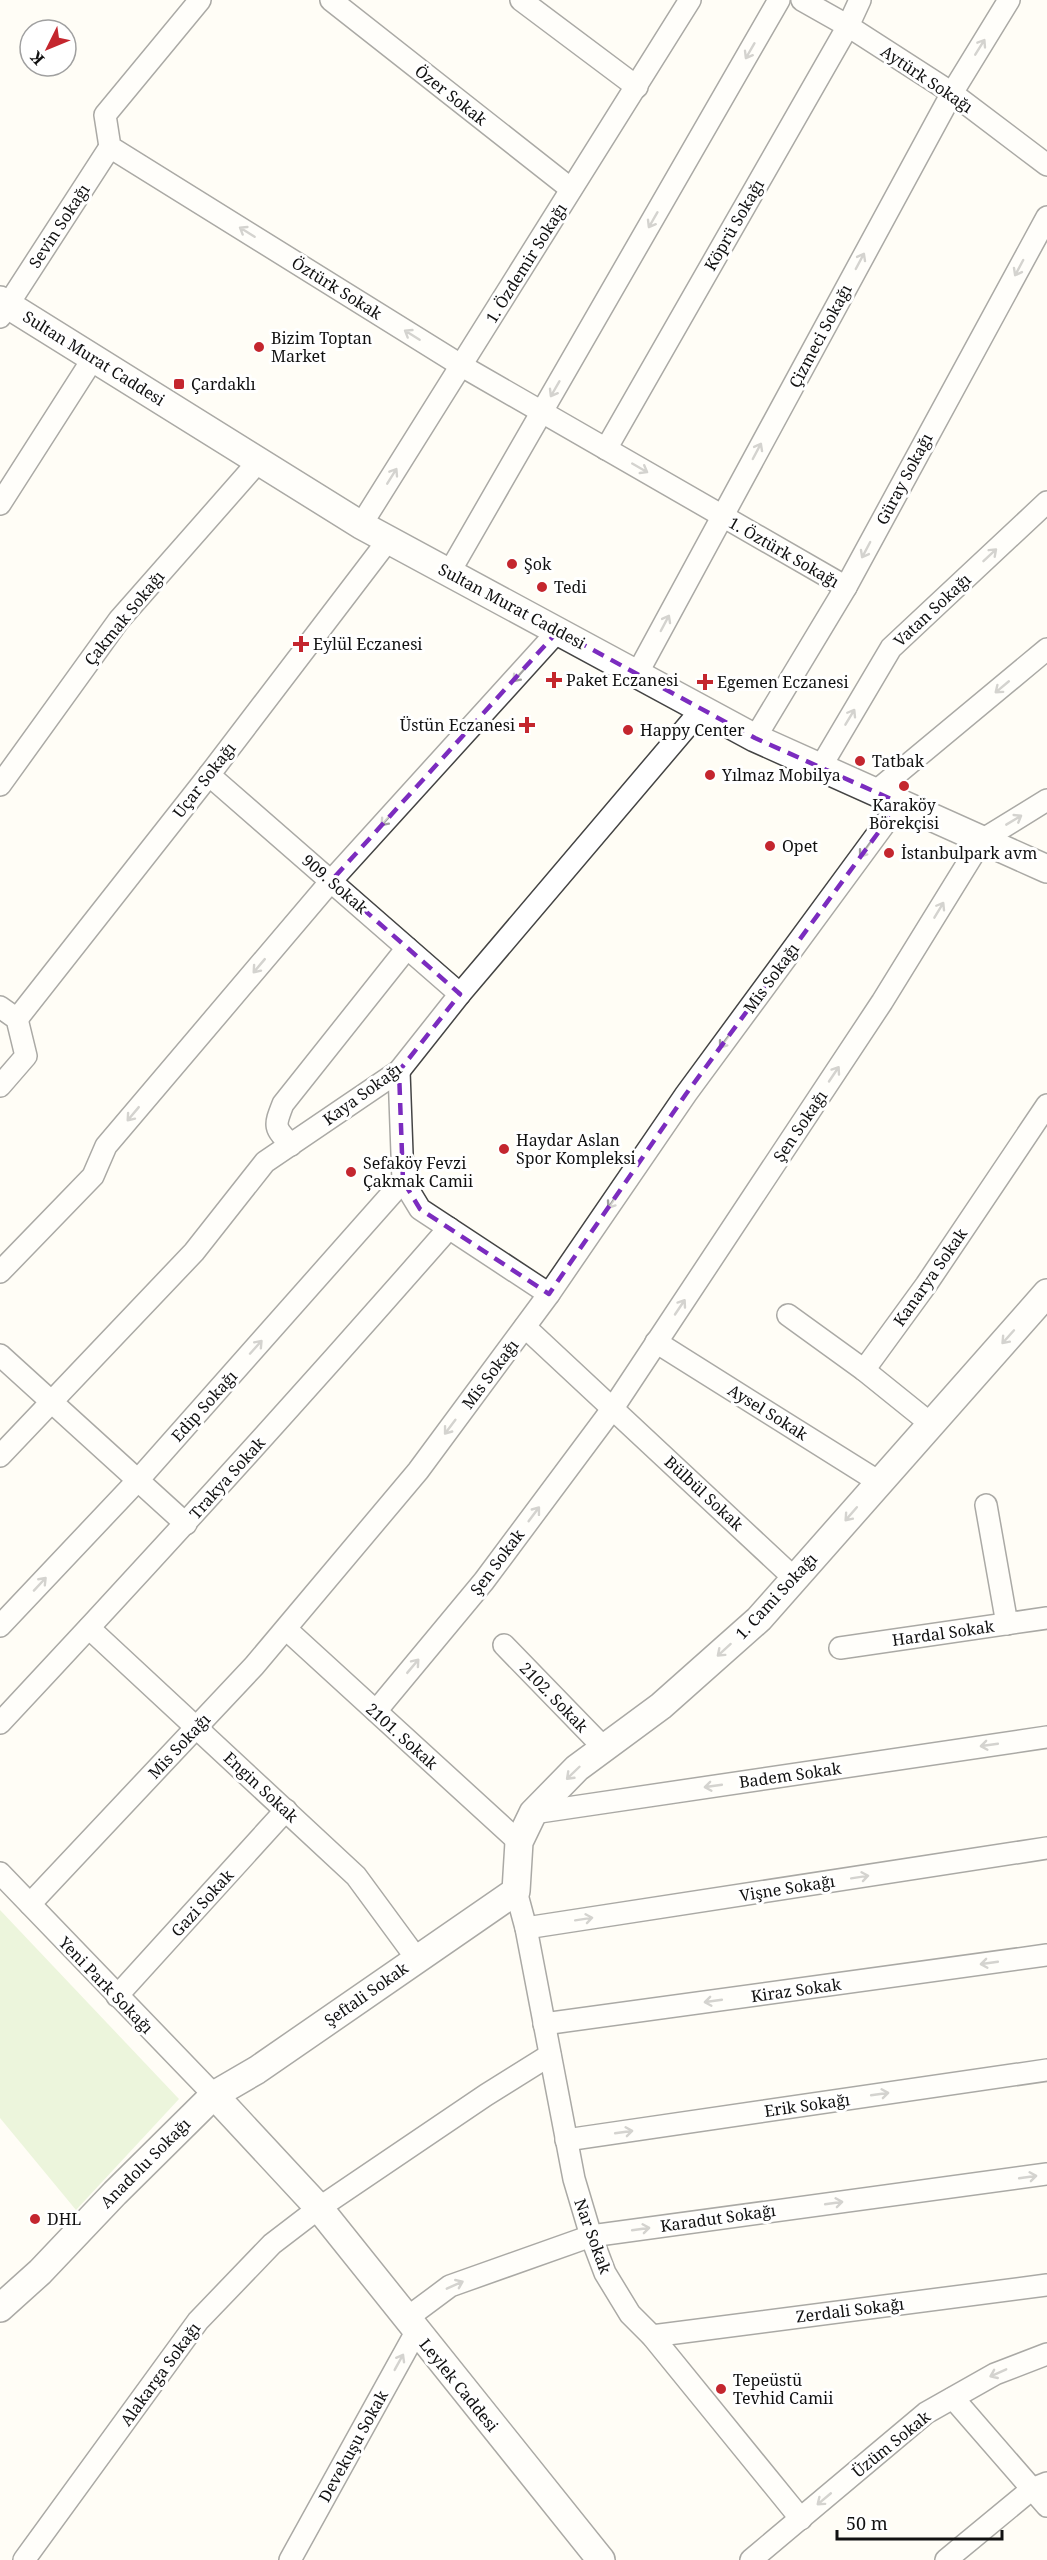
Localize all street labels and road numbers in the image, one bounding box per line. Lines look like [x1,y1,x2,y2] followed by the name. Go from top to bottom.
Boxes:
[877,40,977,118] street label: Aytürk Sokağı
[410,60,492,131] street label: Özer Sokak
[699,175,769,275] street label: Köprü Sokağı
[24,180,94,272] street label: Sevin Sokağı
[480,199,572,327] street label: 1. Özdemir Sokağı
[288,251,387,325] street label: Öztürk Sokak
[784,281,856,391] street label: Çizmeci Sokağı
[19,305,169,411] street label: Sultan Murat Caddesi
[871,429,937,529] street label: Güray Sokağı
[725,511,843,593] street label: 1. Öztürk Sokağı
[435,558,589,654] street label: Sultan Murat Caddesi
[79,566,169,670] street label: Çakmak Sokağı
[889,569,975,651] street label: Vatan Sokağı
[168,738,240,822] street label: Uçar Sokağı
[297,849,373,919] street label: 909. Sokak
[738,939,804,1017] street label: Mis Sokağı
[318,1058,406,1130] street label: Kaya Sokağı
[768,1086,832,1166] street label: Şen Sokağı
[888,1223,972,1330] street label: Kanarya Sokak
[457,1335,523,1413] street label: Mis Sokağı
[166,1366,242,1446] street label: Edip Sokağı
[724,1379,813,1446] street label: Aysel Sokak
[184,1432,270,1524] street label: Trakya Sokak
[660,1451,749,1536] street label: Bülbül Sokak
[465,1524,529,1600] street label: Şen Sokak
[730,1548,822,1644] street label: 1. Cami Sokağı
[891,1615,996,1651] street label: Hardal Sokak
[515,1657,593,1737] street label: 2102. Sokak
[361,1698,443,1775] street label: 2101. Sokak
[143,1709,215,1783] street label: Mis Sokağı
[219,1747,303,1828] street label: Engin Sokak
[738,1757,843,1793] street label: Badem Sokak
[166,1864,239,1941] street label: Gazi Sokak
[738,1870,836,1906] street label: Vişne Sokağı
[53,1931,158,2038] street label: Yeni Park Sokağı
[320,1957,413,2031] street label: Şeftali Sokak
[750,1973,843,2007] street label: Kiraz Sokak
[763,2088,851,2122] street label: Erik Sokağı
[95,2113,195,2213] street label: Anadolu Sokağı
[569,2195,617,2277] street label: Nar Sokak
[659,2199,777,2237] street label: Karadut Sokağı
[795,2292,905,2328] street label: Zerdali Sokağı
[115,2318,205,2430] street label: Alakarga Sokağı
[415,2334,503,2436] street label: Leylek Caddesi
[313,2386,393,2506] street label: Devekuşu Sokak
[847,2405,935,2482] street label: Üzüm Sokak

